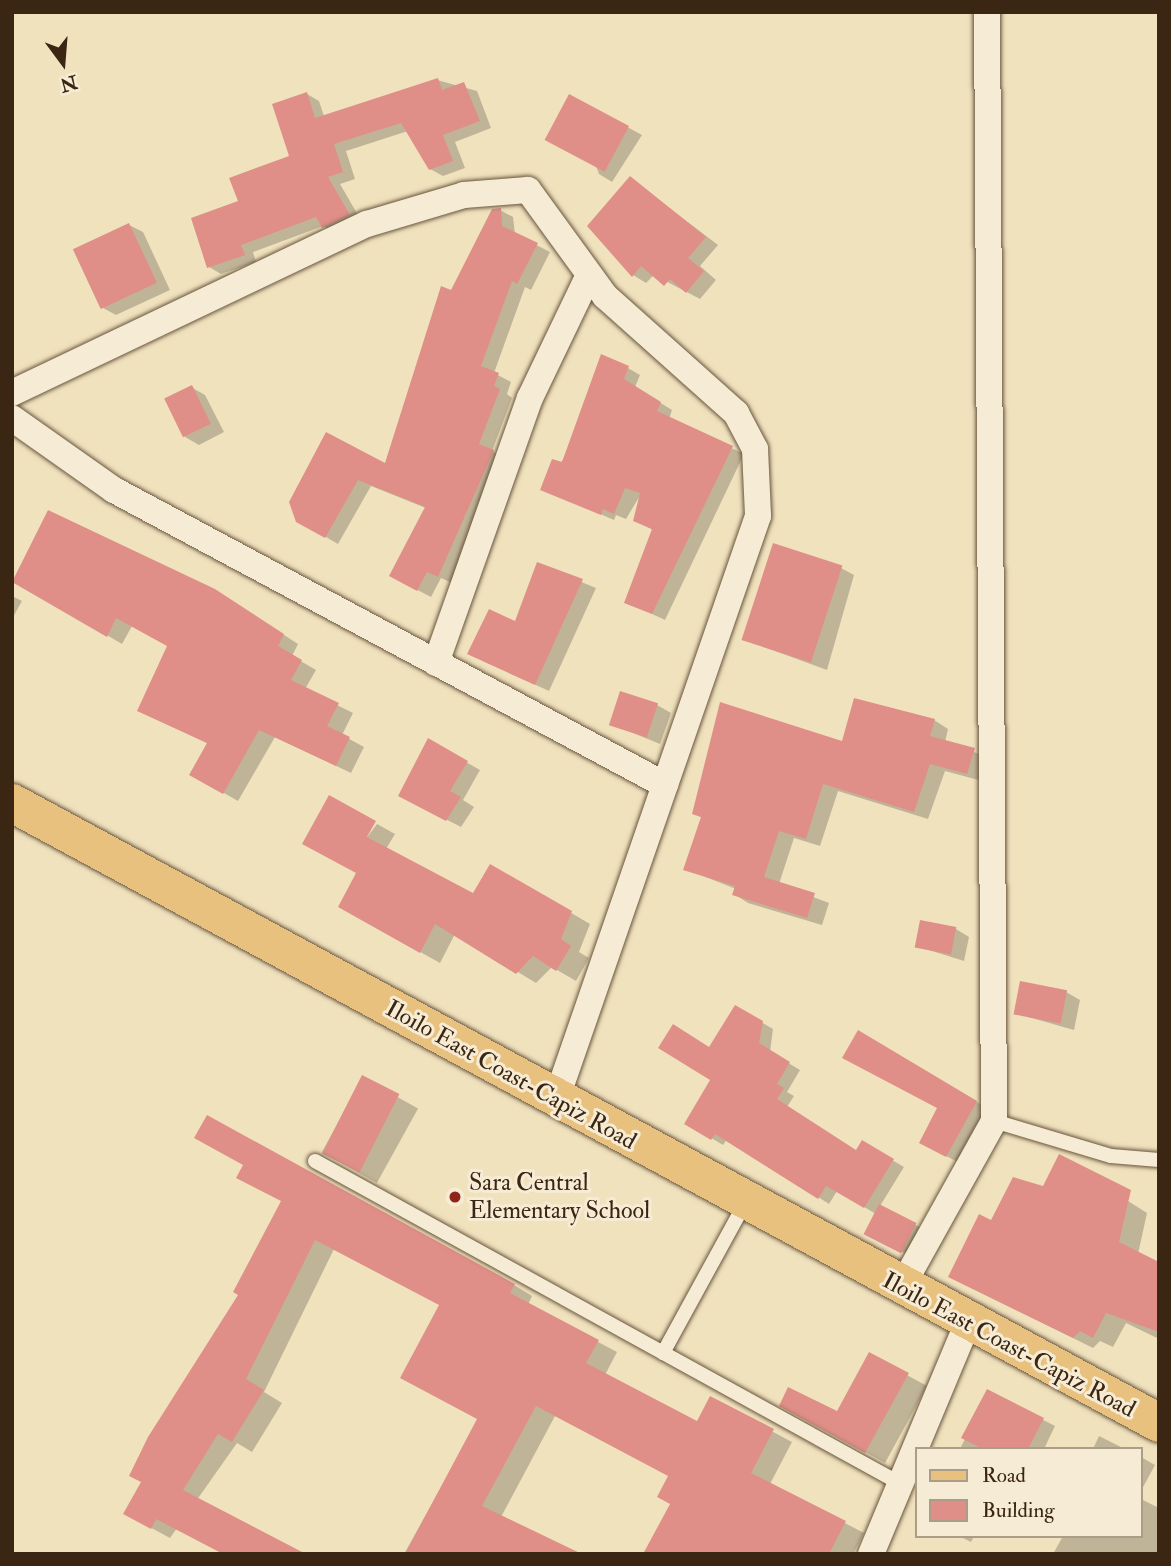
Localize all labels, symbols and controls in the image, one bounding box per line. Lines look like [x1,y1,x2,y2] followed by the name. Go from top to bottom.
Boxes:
[28,28,98,98] north arrow
[57,69,80,97] text: N
[381,994,641,1156] street label: Iloilo East Coast-Capiz Road
[469,1169,650,1225] place label: Sara Central Elementary School
[447,1189,463,1205] marker: Sara Central Elementary School
[878,1266,1140,1424] street label: Iloilo East Coast-Capiz Road
[916,1447,1143,1538] legend
[982,1462,1026,1489] text: Road
[982,1497,1055,1524] text: Building

